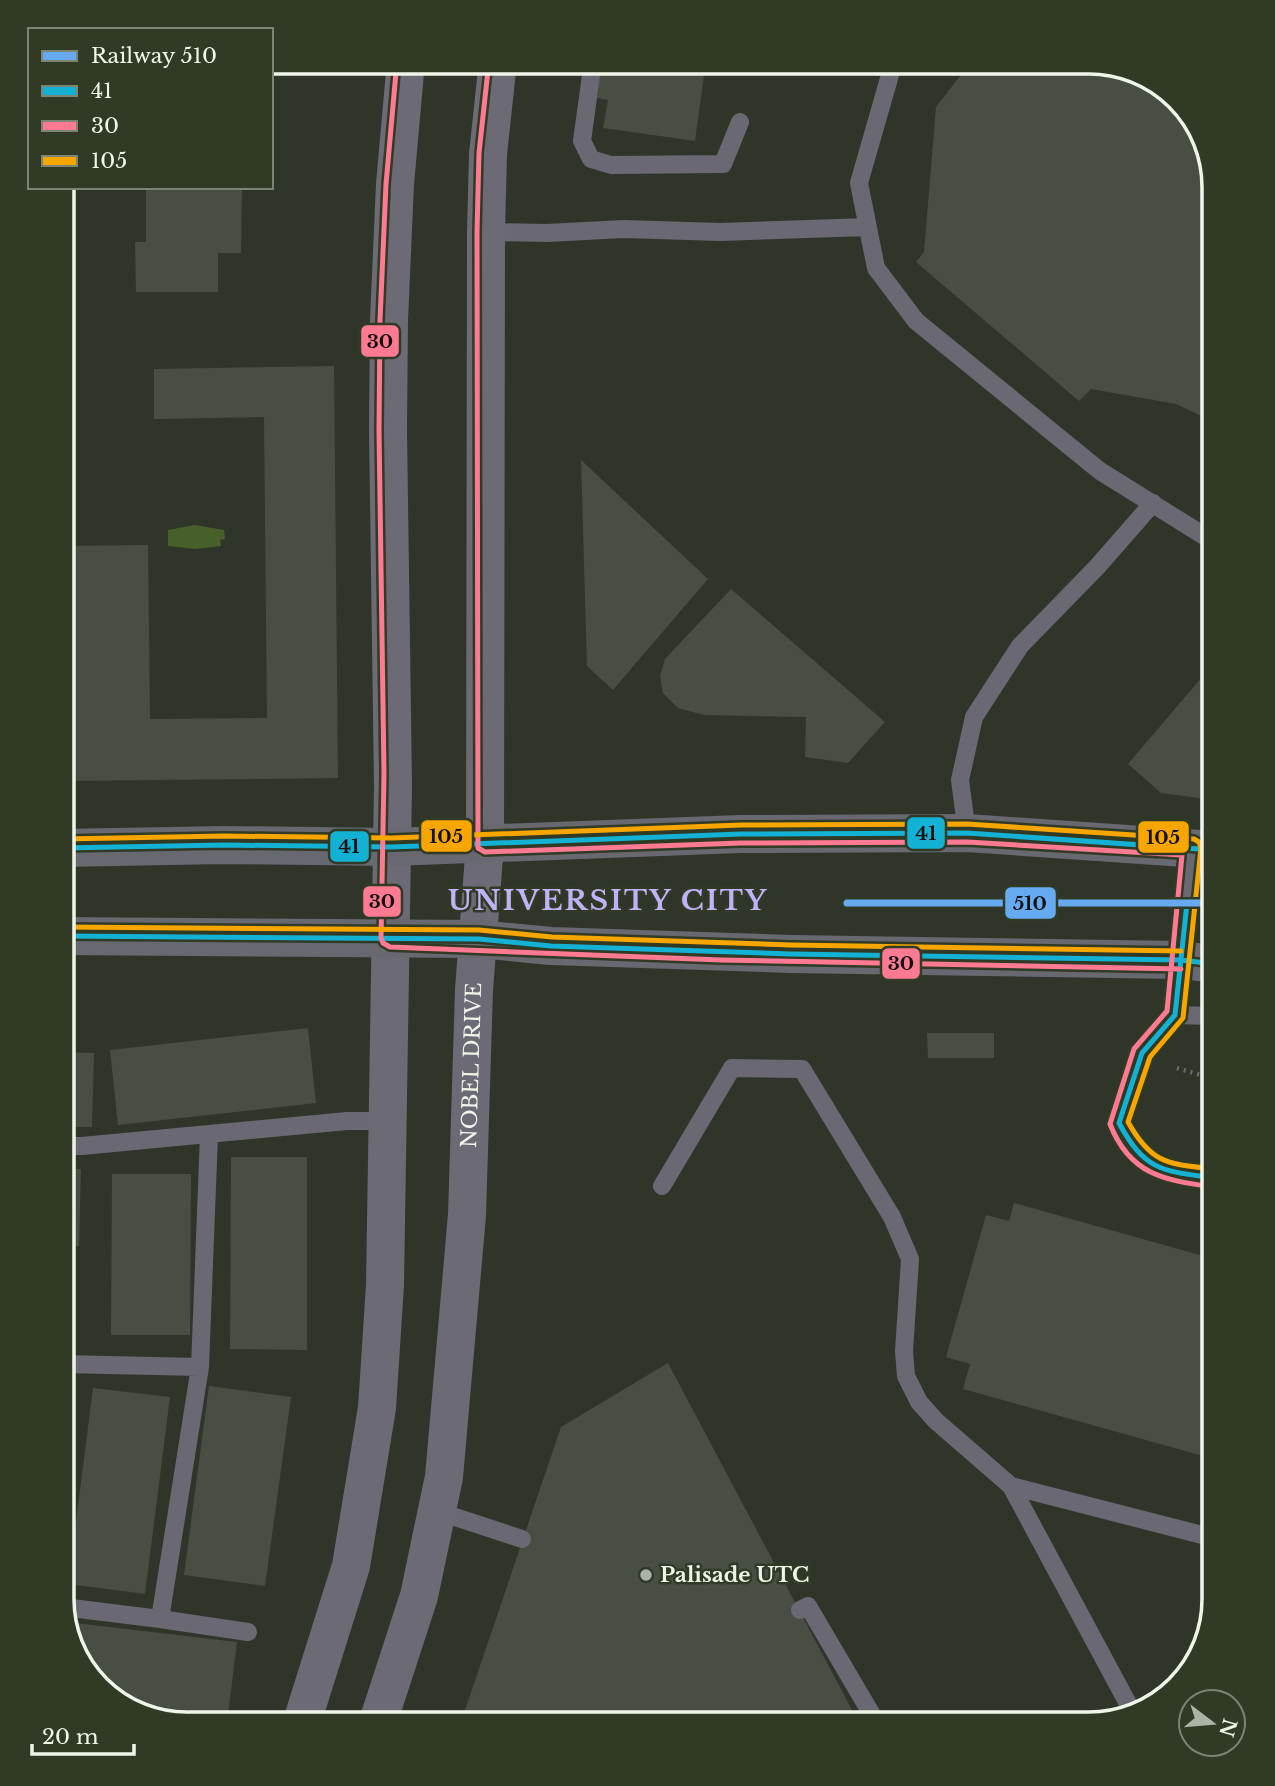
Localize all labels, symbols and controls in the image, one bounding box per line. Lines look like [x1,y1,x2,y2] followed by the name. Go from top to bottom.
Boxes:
[28,28,273,189] legend
[91,43,217,69] text: Railway 510
[91,78,113,104] text: 41
[91,113,119,139] text: 30
[91,148,127,174] text: 105
[360,324,400,358] line badge: 30
[367,330,393,353] text: 30
[906,816,946,850] line badge: 41
[420,819,473,853] line badge: 105
[1137,820,1190,854] line badge: 105
[916,822,936,845] text: 41
[429,825,463,848] text: 105
[1146,826,1180,849] text: 105
[329,830,370,863] line badge: 41
[339,835,359,858] text: 41
[448,883,768,918] district label: UNIVERSITY CITY
[362,885,402,918] line badge: 30
[1004,886,1057,920] line badge: 510
[369,890,395,913] text: 30
[1013,892,1047,915] text: 510
[881,947,921,980] line badge: 30
[888,952,914,975] text: 30
[456,982,487,1148] street label: NOBEL DRIVE
[660,1562,809,1588] place label: Palisade UTC
[638,1567,654,1583] marker: Palisade UTC
[1177,1688,1247,1758] north arrow
[32,1712,133,1756] scale bar
[1214,1716,1241,1739] text: N
[42,1724,99,1750] text: 20 m

